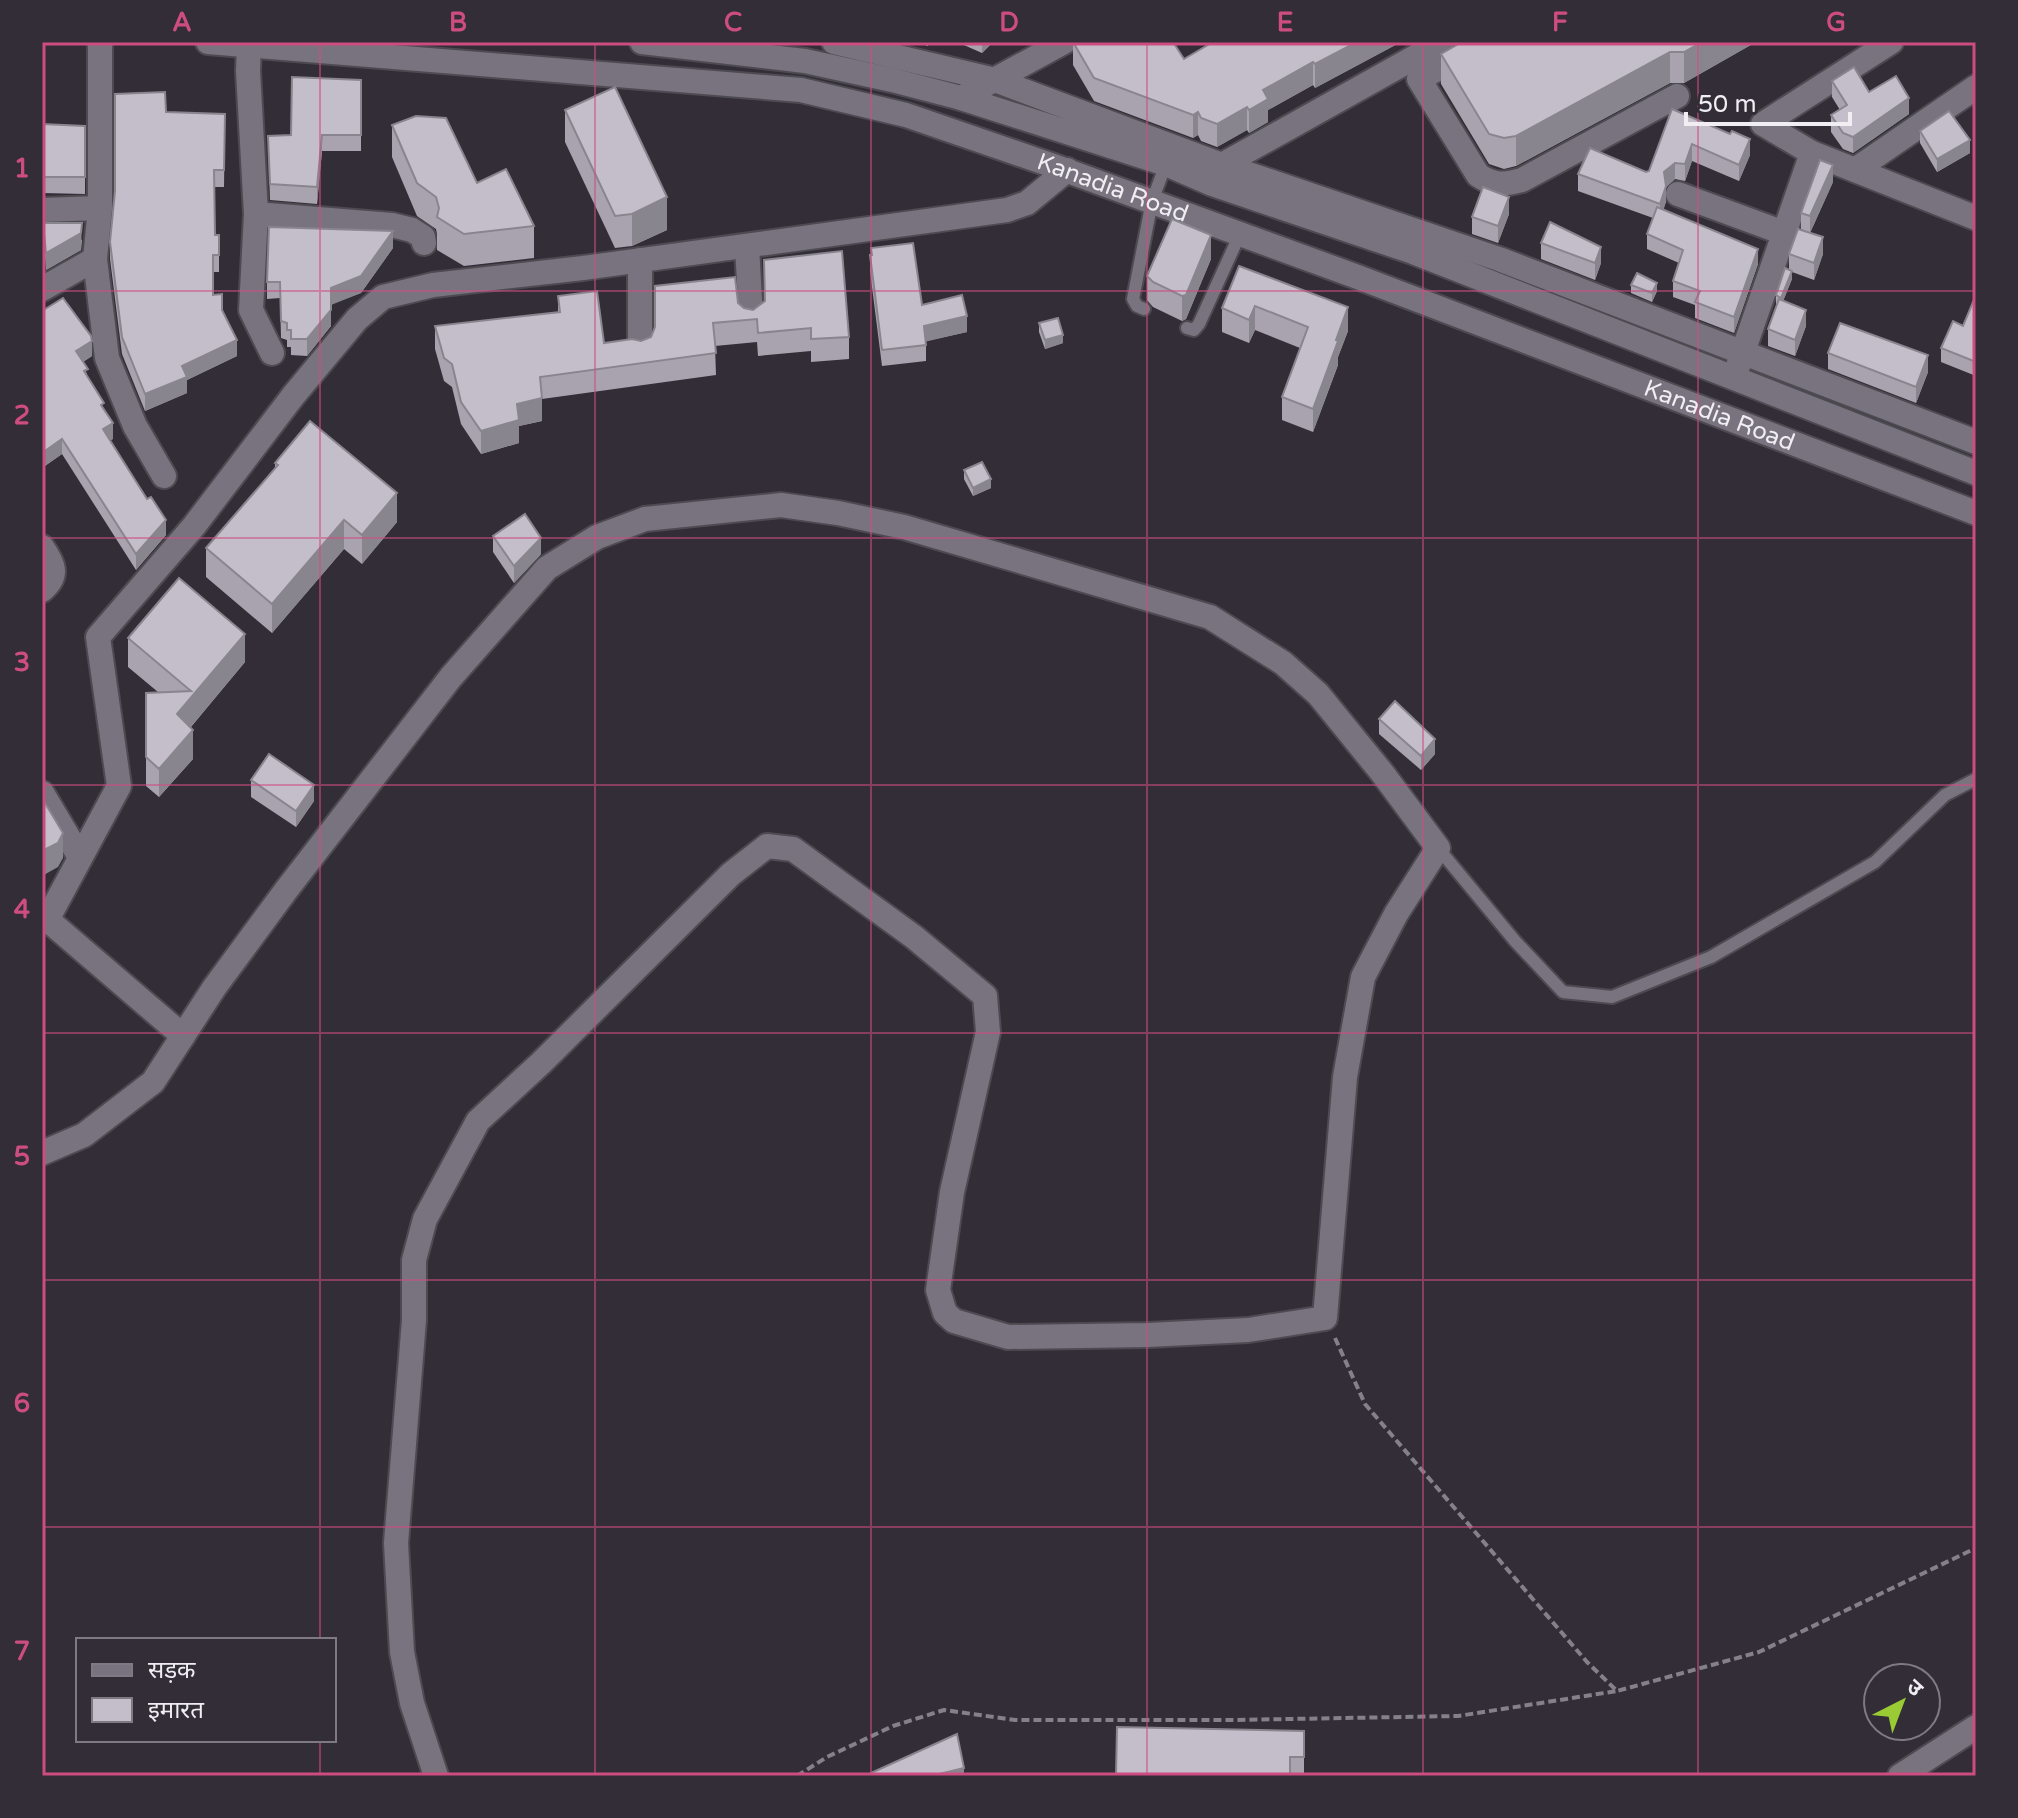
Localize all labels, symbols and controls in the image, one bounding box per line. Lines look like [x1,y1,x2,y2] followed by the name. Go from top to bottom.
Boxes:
[172,7,192,38] text: A
[449,7,467,38] text: B
[724,7,742,38] text: C
[999,7,1019,38] text: D
[1277,7,1293,38] text: E
[1552,7,1568,38] text: F
[1826,7,1846,38] text: G
[1686,76,1850,126] scale bar
[1698,90,1756,119] text: 50 m
[1033,147,1192,228] street label: Kanadia Road
[14,153,30,184] text: 1
[1640,373,1799,457] street label: Kanadia Road
[14,400,30,431] text: 2
[14,647,30,678] text: 3
[14,894,30,925] text: 4
[14,1141,30,1172] text: 5
[14,1388,30,1419] text: 6
[14,1636,30,1667] text: 7
[76,1638,336,1742] legend
[148,1656,196,1685] text: सड़क
[1862,1662,1942,1742] north arrow
[1901,1674,1929,1703] text: उ
[148,1696,205,1725] text: इमारत

